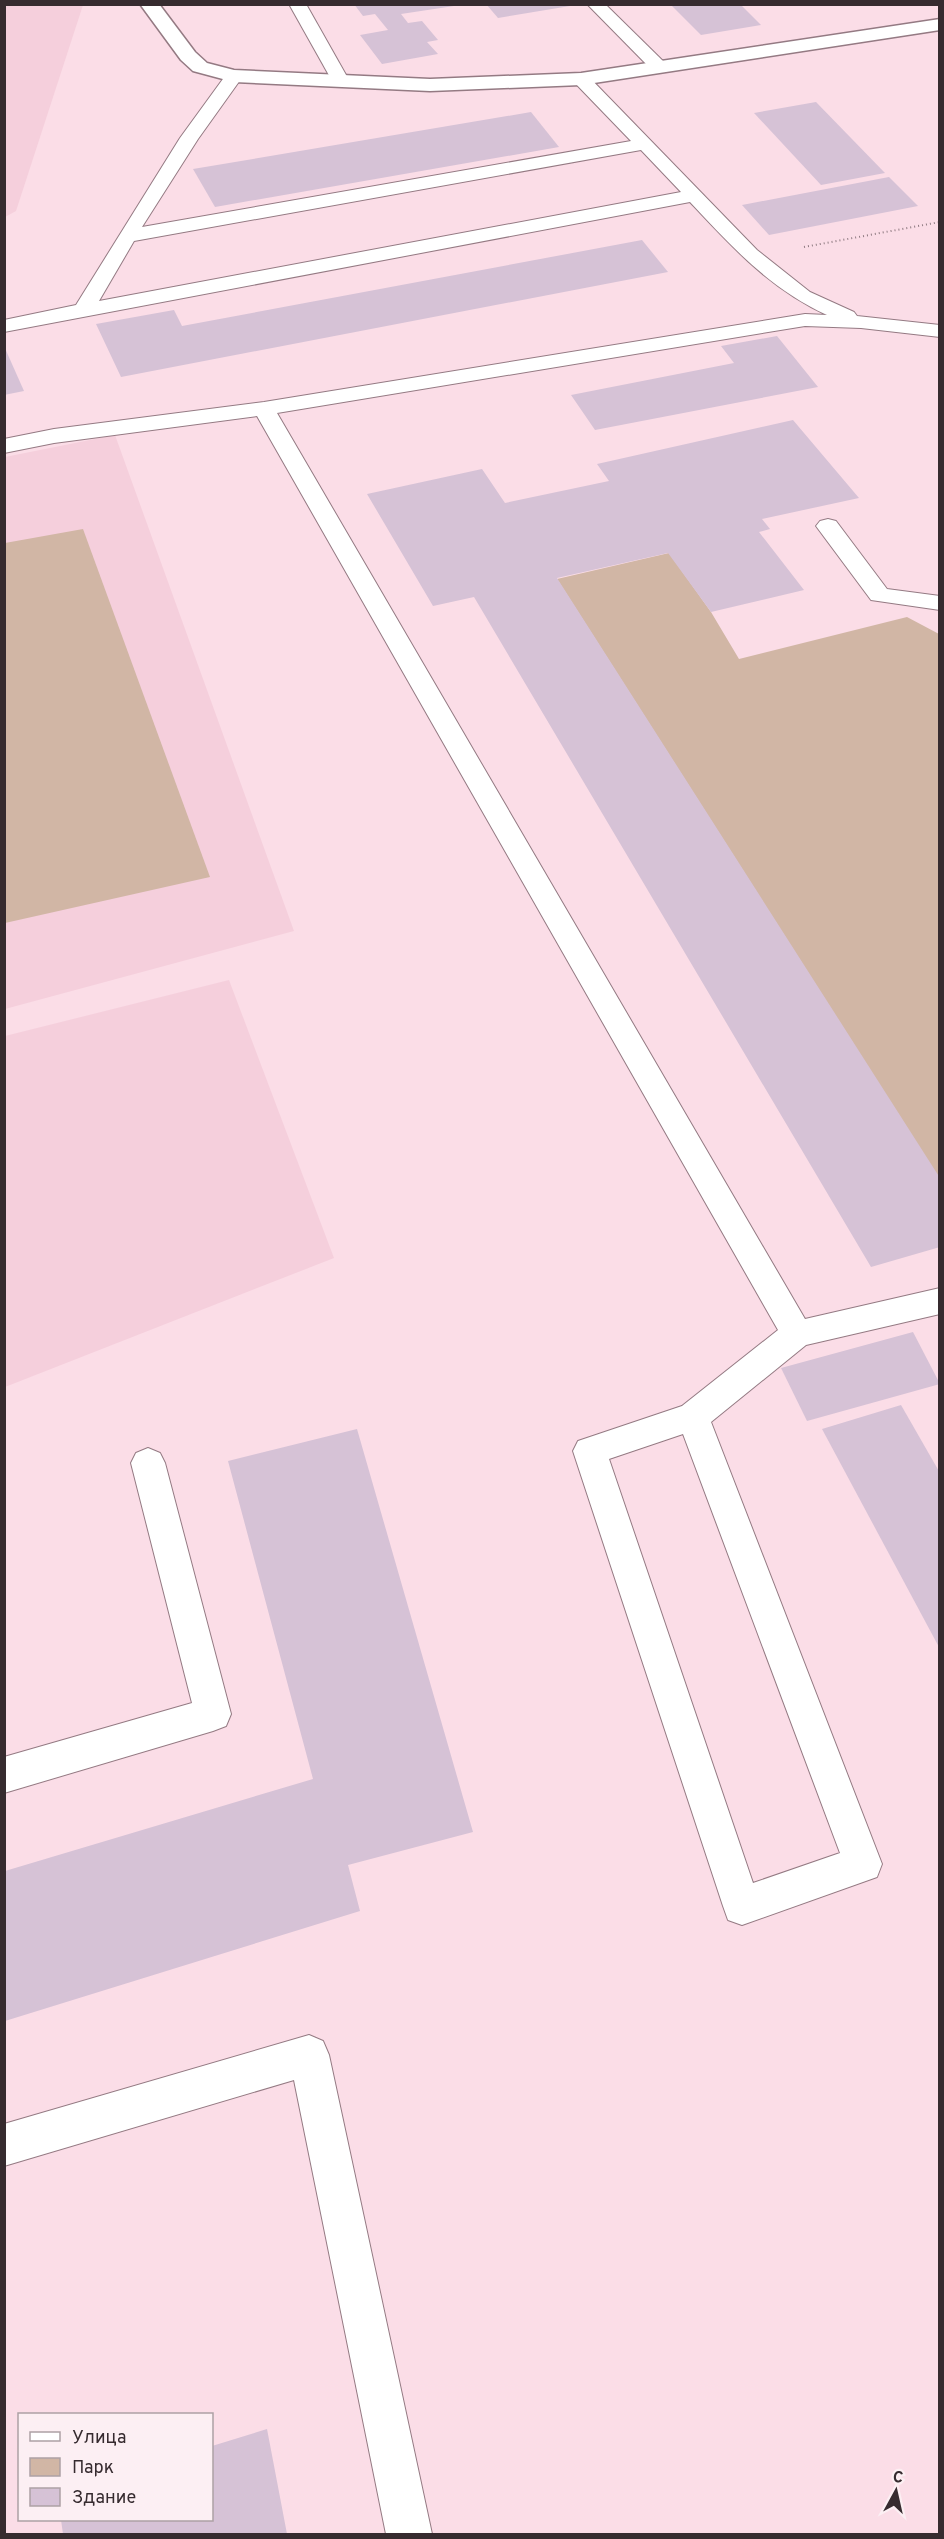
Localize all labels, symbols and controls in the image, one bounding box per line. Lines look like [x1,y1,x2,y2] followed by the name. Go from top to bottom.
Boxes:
[18,2413,213,2521] legend
[72,2427,126,2450] text: Улица
[72,2457,114,2480] text: Парк
[866,2461,926,2521] north arrow
[891,2468,904,2489] text: С
[72,2487,136,2510] text: Здание

